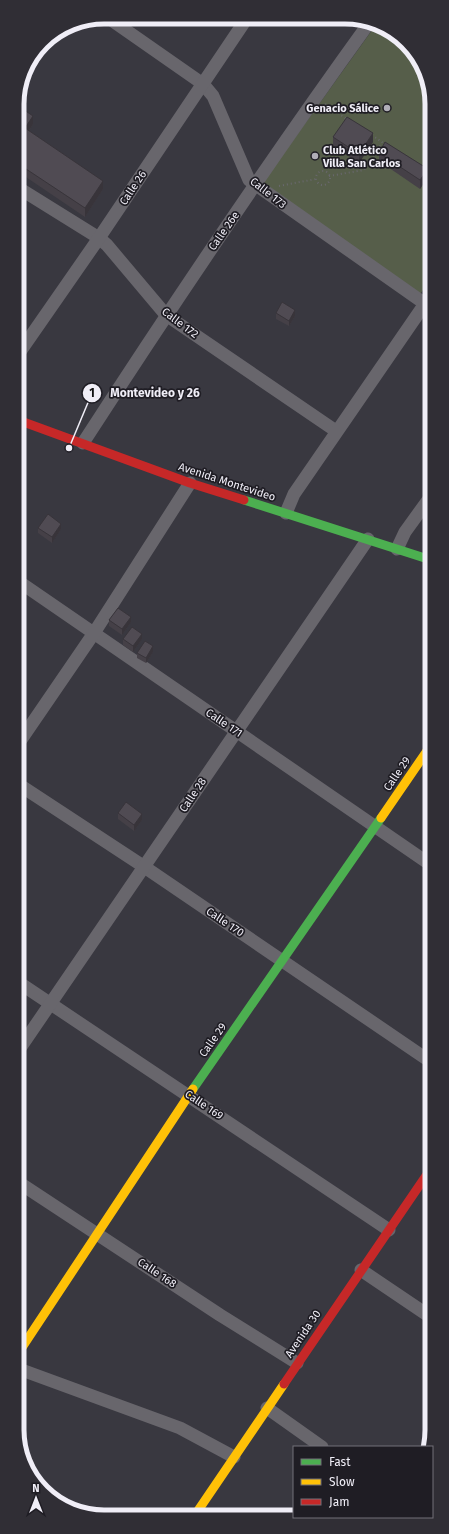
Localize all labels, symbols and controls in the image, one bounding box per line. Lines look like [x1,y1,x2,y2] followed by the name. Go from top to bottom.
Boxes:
[306,102,379,115] place label: Genacio Sálice
[382,103,392,113] marker: Genacio Sálice
[322,144,401,170] place label: Club Atlético Villa San Carlos
[310,151,320,161] marker: Club Atlético Villa San Carlos
[117,168,149,208] street label: Calle 26
[247,175,289,211] street label: Calle 173
[206,209,242,253] street label: Calle 26e
[159,305,201,341] street label: Calle 172
[82,381,208,405] callout: Montevideo y 26
[89,386,95,400] text: 1
[110,386,200,400] text: Montevideo y 26
[177,460,277,504] street label: Avenida Montevideo
[203,706,245,740] street label: Calle 171
[381,754,413,794] street label: Calle 29
[177,775,209,815] street label: Calle 28
[204,905,246,939] street label: Calle 170
[197,1020,229,1059] street label: Calle 29
[182,1087,226,1123] street label: Calle 169
[135,1255,179,1291] street label: Calle 168
[282,1308,324,1360] street label: Avenida 30
[293,1446,433,1518] legend
[329,1455,351,1469] text: Fast
[329,1475,355,1489] text: Slow
[16,1478,56,1518] north arrow
[32,1482,40,1495] text: N
[329,1495,349,1509] text: Jam

